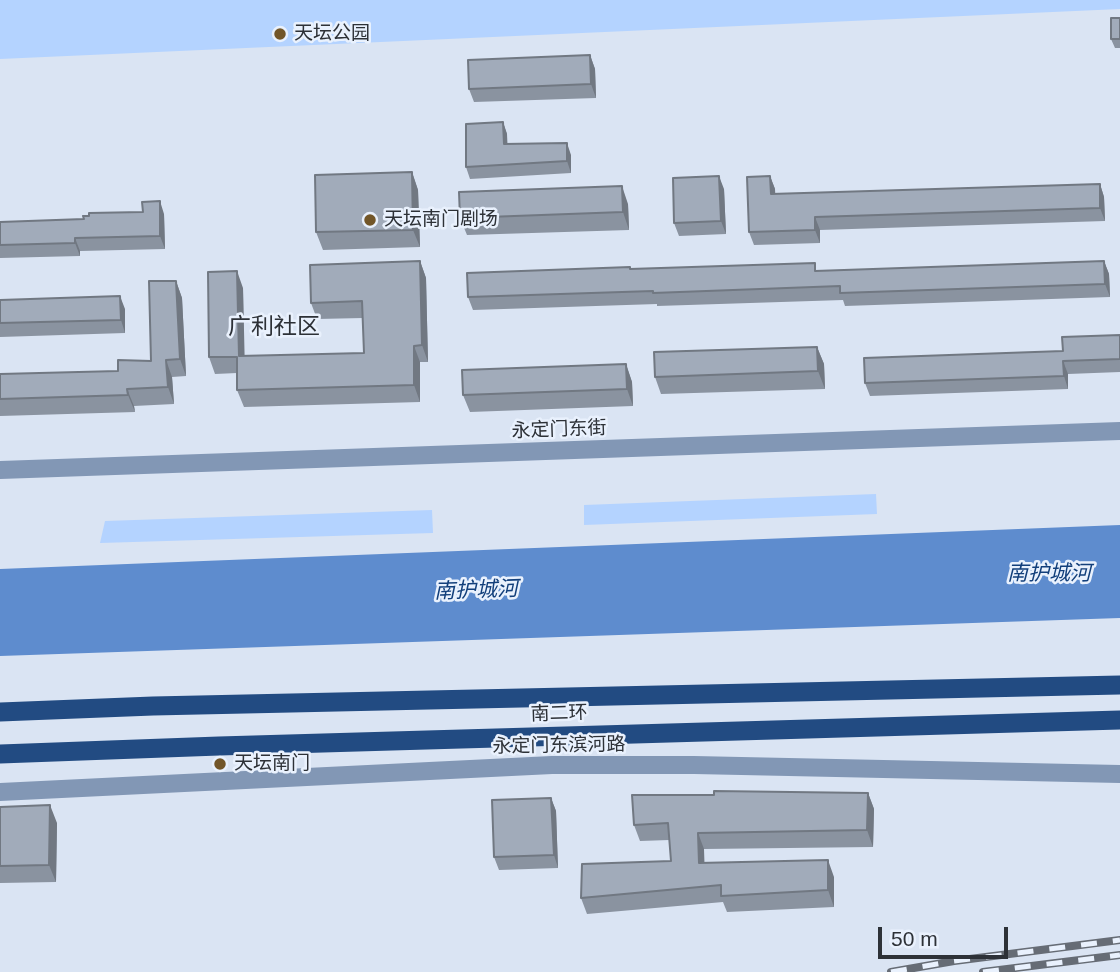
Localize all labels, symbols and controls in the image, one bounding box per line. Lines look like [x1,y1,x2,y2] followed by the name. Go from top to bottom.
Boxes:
[294,23,370,45] place label: 天坛公园
[272,26,288,42] marker: 天坛公园
[384,209,498,231] place label: 天坛南门剧场
[362,212,378,228] marker: 天坛南门剧场
[228,314,320,342] district label: 广利社区
[511,417,607,443] street label: 永定门东街
[1007,561,1091,587] water label: 南护城河
[434,577,518,605] water label: 南护城河
[530,702,588,726] street label: 南二环
[492,733,626,759] street label: 永定门东滨河路
[234,753,310,775] place label: 天坛南门
[212,756,228,772] marker: 天坛南门
[882,912,1012,956] scale bar
[891,927,938,950] text: 50 m

